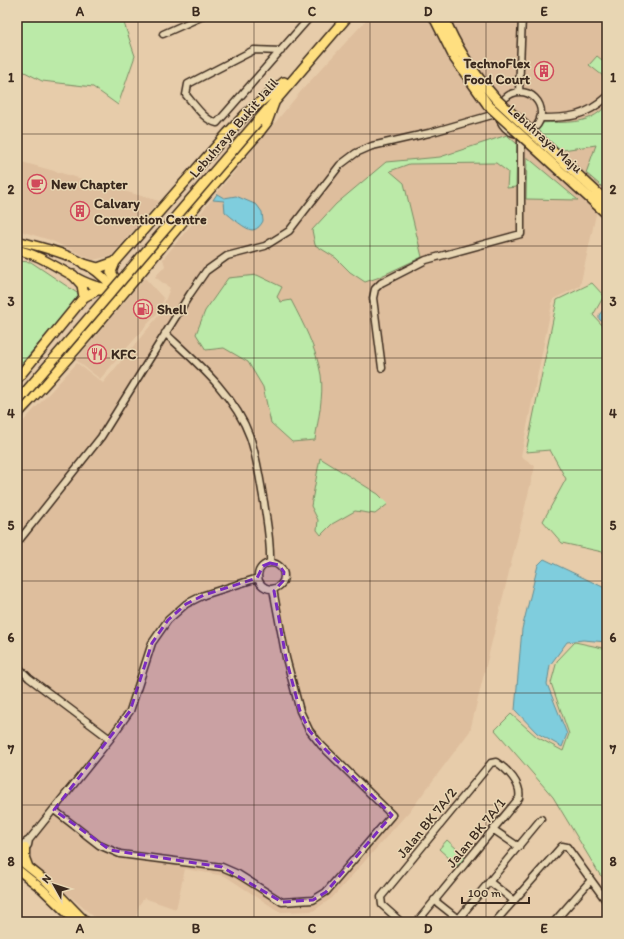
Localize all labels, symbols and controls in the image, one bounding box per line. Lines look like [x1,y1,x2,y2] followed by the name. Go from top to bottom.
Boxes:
[75,4,85,19] text: A
[192,4,201,19] text: B
[308,4,317,19] text: C
[424,4,433,19] text: D
[540,4,548,19] text: E
[463,55,531,88] place label: TechnoFlex Food Court
[533,60,555,82] building icon: TechnoFlex Food Court
[8,70,14,85] text: 1
[610,70,616,85] text: 1
[186,75,282,181] street label: Lebuhraya Bukit Jalil
[504,101,586,177] street label: Lebuhraya Maju
[26,173,48,195] cafe icon: New Chapter
[51,176,128,193] place label: New Chapter
[8,182,15,197] text: 2
[610,182,617,197] text: 2
[94,195,207,228] place label: Calvary Convention Centre
[69,200,91,222] building icon: Calvary Convention Centre
[7,294,15,309] text: 3
[609,294,617,309] text: 3
[132,298,154,320] fuel station icon: Shell
[157,301,188,318] place label: Shell
[86,343,108,365] restaurant icon: KFC
[111,346,136,363] place label: KFC
[7,406,15,421] text: 4
[609,406,617,421] text: 4
[8,518,15,533] text: 5
[610,518,617,533] text: 5
[8,630,15,645] text: 6
[610,630,617,645] text: 6
[7,742,15,757] text: 7
[609,742,617,757] text: 7
[394,784,461,862] street label: Jalan BK 7A/2
[443,794,510,871] street label: Jalan BK 7A/1
[7,854,15,869] text: 8
[609,854,617,869] text: 8
[34,865,74,905] north arrow
[39,872,54,886] text: N
[462,879,529,905] scale bar
[468,886,501,900] text: 100 m
[75,921,85,936] text: A
[192,921,201,936] text: B
[308,921,317,936] text: C
[424,921,433,936] text: D
[540,921,548,936] text: E

